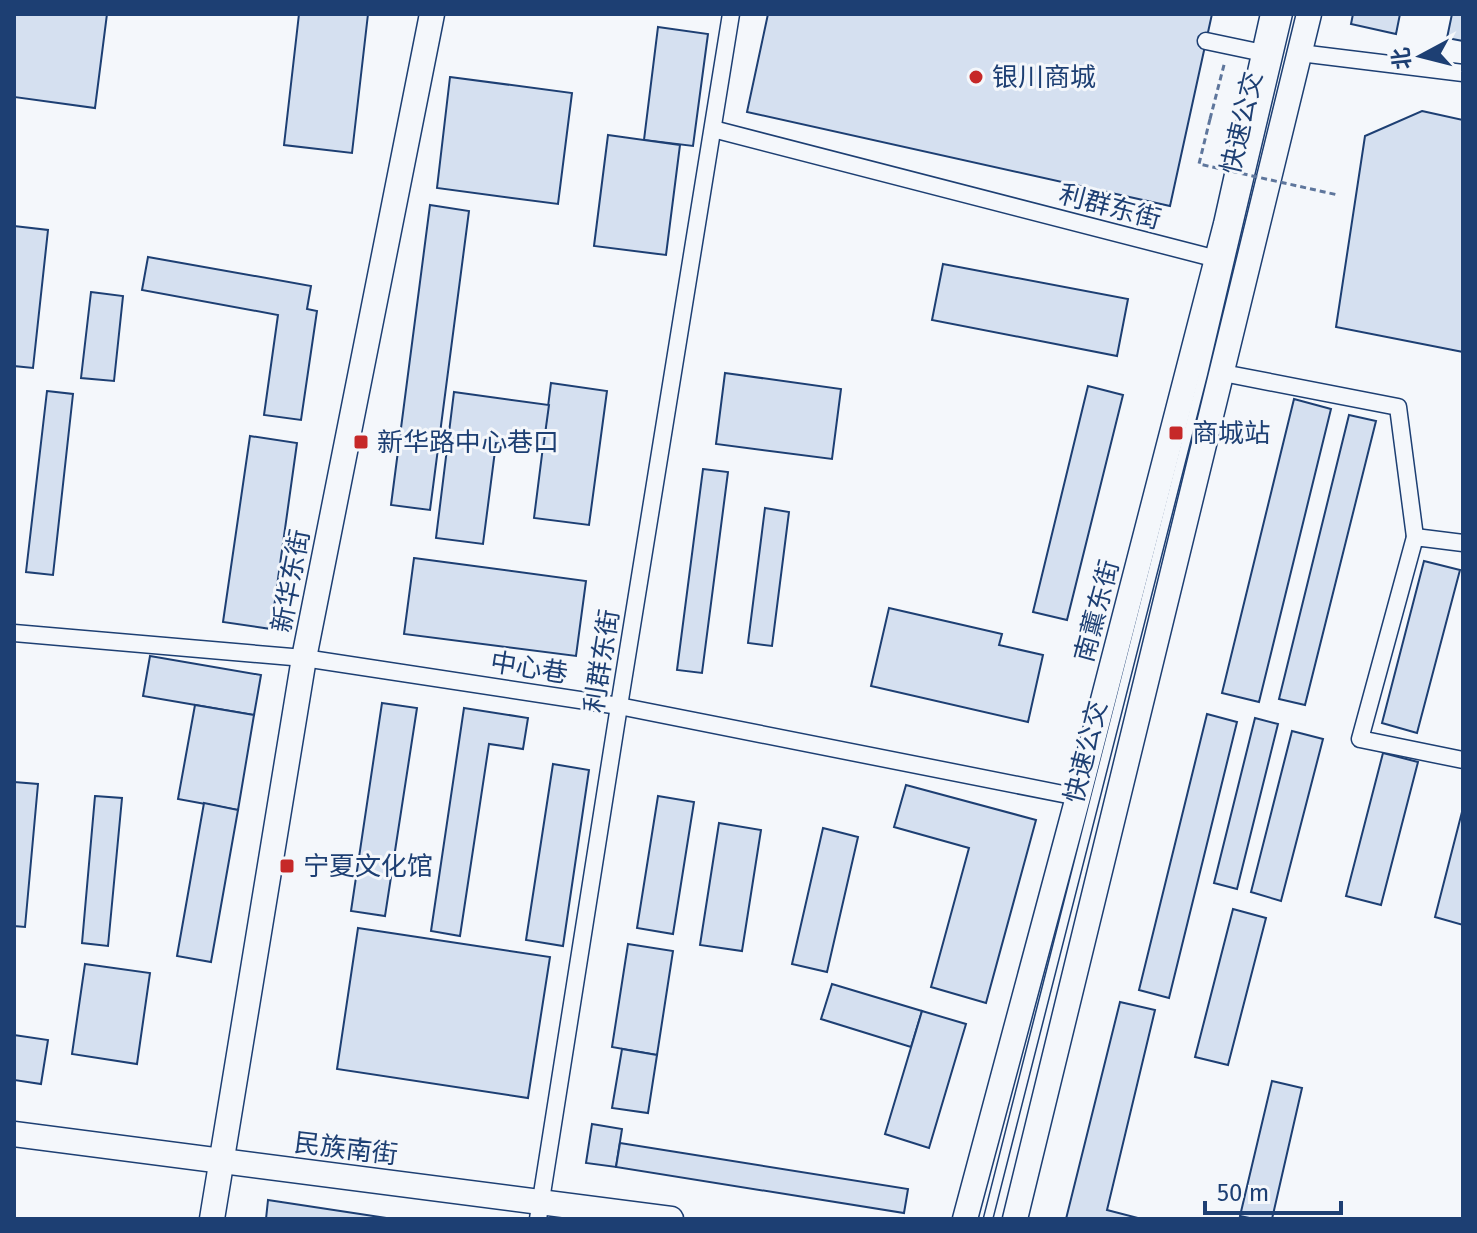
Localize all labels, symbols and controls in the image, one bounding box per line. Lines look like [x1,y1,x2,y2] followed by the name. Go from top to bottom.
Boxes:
[1381,16,1461,96] north arrow
[1387,46,1416,71] text: 北
[992,62,1096,93] place label: 银川商城
[967,68,985,86] marker: 银川商城
[1215,69,1269,177] street label: 快速公交
[1056,179,1164,235] street label: 利群东街
[1192,418,1270,449] place label: 商城站
[1167,424,1185,442] marker: 商城站
[377,427,559,458] place label: 新华路中心巷口
[352,433,370,451] marker: 新华路中心巷口
[266,527,316,635] street label: 新华东街
[1069,557,1125,665] street label: 南薰东街
[579,607,625,715] street label: 利群东街
[488,647,570,689] street label: 中心巷
[1058,698,1114,806] street label: 快速公交
[303,851,433,882] place label: 宁夏文化馆
[278,857,296,875] marker: 宁夏文化馆
[292,1127,400,1171] street label: 民族南街
[1205,1165,1341,1215] scale bar
[1217,1179,1269,1207] text: 50 m

